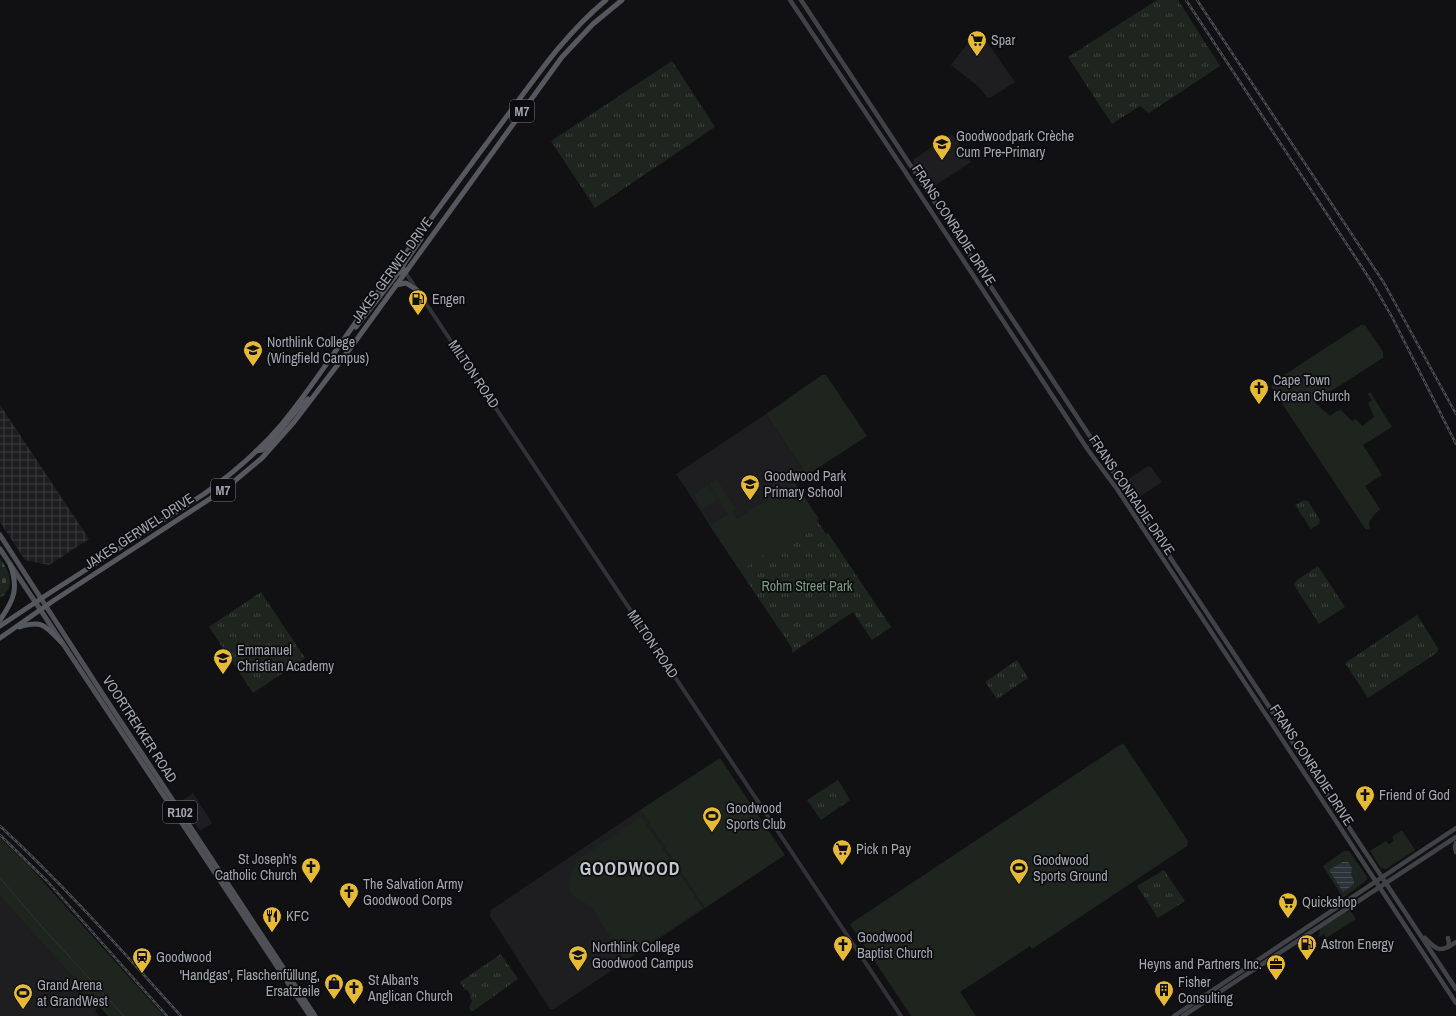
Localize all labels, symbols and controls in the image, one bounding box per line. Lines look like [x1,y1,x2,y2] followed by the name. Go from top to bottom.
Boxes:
[966,29,988,57] supermarket icon: Spar
[991,31,1015,49] place label: Spar
[510,100,534,122] road number: M7
[956,127,1074,161] place label: Goodwoodpark Crèche Cum Pre-Primary
[931,133,953,161] school or university icon: Goodwoodpark Crèche Cum Pre-Primary
[908,161,1000,289] street label: FRANS CONRADIE DRIVE
[347,213,437,327] street label: JAKES GERWEL DRIVE
[407,288,429,316] fuel station icon: Engen
[432,290,465,308] place label: Engen
[267,333,369,367] place label: Northlink College (Wingfield Campus)
[445,336,503,412] street label: MILTON ROAD
[242,339,264,367] school or university icon: Northlink College (Wingfield Campus)
[1273,371,1350,405] place label: Cape Town Korean Church
[1248,377,1270,405] church icon: Cape Town Korean Church
[1085,432,1179,558] street label: FRANS CONRADIE DRIVE
[764,467,847,501] place label: Goodwood Park Primary School
[739,473,761,501] school or university icon: Goodwood Park Primary School
[211,479,235,501] road number: M7
[81,489,197,573] street label: JAKES GERWEL DRIVE
[761,577,853,595] park label: Rohm Street Park
[624,606,682,682] street label: MILTON ROAD
[237,641,334,675] place label: Emmanuel Christian Academy
[212,647,234,675] school or university icon: Emmanuel Christian Academy
[99,672,181,786] street label: VOORTREKKER ROAD
[1266,701,1358,829] street label: FRANS CONRADIE DRIVE
[1354,784,1376,812] church icon: Friend of God
[1379,786,1450,804] place label: Friend of God
[726,799,786,833] place label: Goodwood Sports Club
[163,801,197,823] road number: R102
[701,805,723,833] sports icon: Goodwood Sports Club
[831,838,853,866] supermarket icon: Pick n Pay
[856,840,911,858] place label: Pick n Pay
[215,850,297,884] place label: St Joseph's Catholic Church
[1033,851,1108,885] place label: Goodwood Sports Ground
[300,856,322,884] church icon: St Joseph's Catholic Church
[580,856,680,881] district label: GOODWOOD
[1008,857,1030,885] sports icon: Goodwood Sports Ground
[363,875,463,909] place label: The Salvation Army Goodwood Corps
[338,881,360,909] church icon: The Salvation Army Goodwood Corps
[1277,891,1299,919] supermarket icon: Quickshop
[1302,893,1357,911] place label: Quickshop
[261,905,283,933] restaurant icon: KFC
[286,907,309,925] place label: KFC
[857,928,933,962] place label: Goodwood Baptist Church
[1296,933,1318,961] fuel station icon: Astron Energy
[832,934,854,962] church icon: Goodwood Baptist Church
[1320,935,1394,953] place label: Astron Energy
[592,938,694,972] place label: Northlink College Goodwood Campus
[567,944,589,972] school or university icon: Northlink College Goodwood Campus
[131,946,153,974] station icon: Goodwood
[156,948,212,966] place label: Goodwood
[1265,953,1287,981] office icon: Heyns and Partners Inc.
[1139,955,1262,973] place label: Heyns and Partners Inc.
[180,966,320,1000] place label: 'Handgas', Flaschenfüllung, Ersatzteile
[367,971,453,1005] place label: St Alban's Anglican Church
[323,972,345,1000] shop icon: 'Handgas', Flaschenfüllung, Ersatzteile
[1178,973,1233,1007] place label: Fisher Consulting
[37,976,108,1010] place label: Grand Arena at GrandWest
[343,977,365,1005] church icon: St Alban's Anglican Church
[1153,979,1175,1007] building icon: Fisher Consulting
[12,982,34,1010] sports icon: Grand Arena at GrandWest

